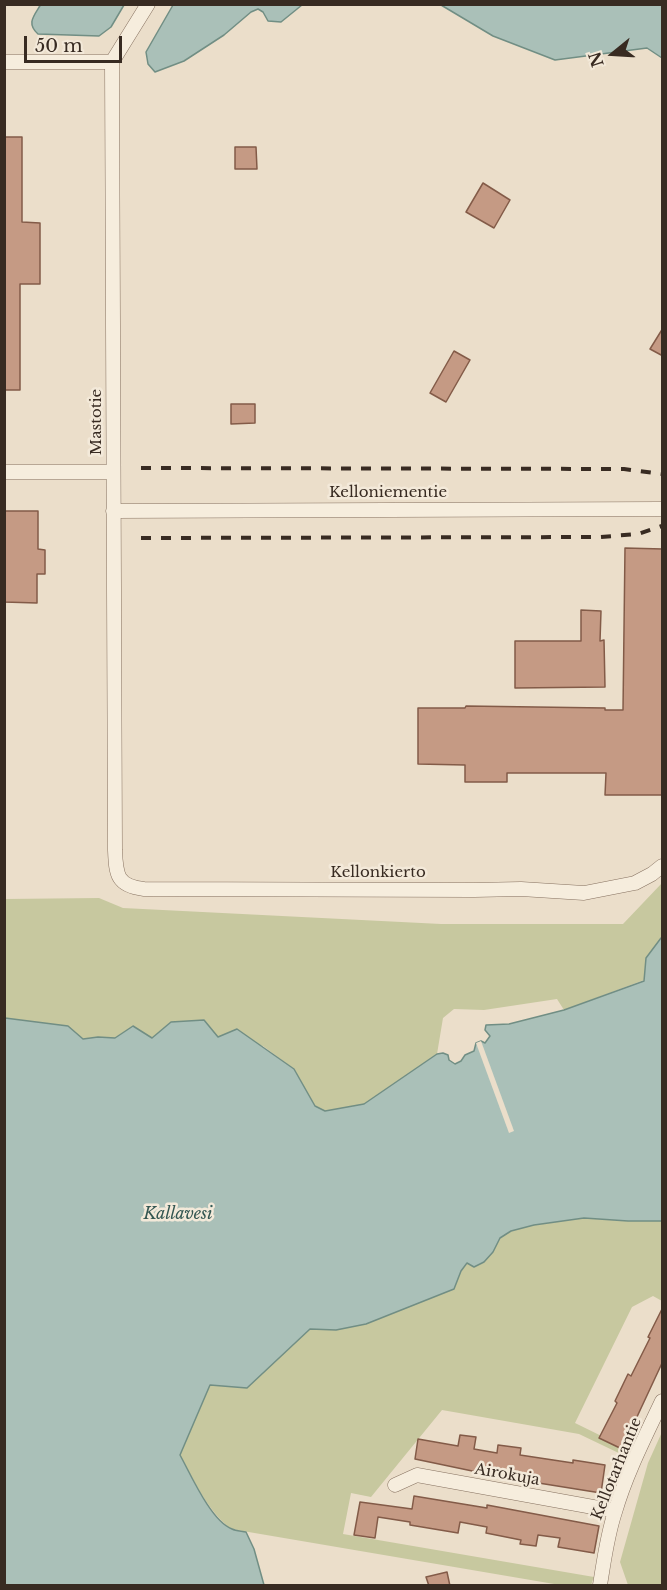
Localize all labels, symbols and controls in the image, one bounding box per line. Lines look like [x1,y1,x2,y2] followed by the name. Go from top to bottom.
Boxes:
[27,24,124,62] scale bar
[583,24,643,84] north arrow
[35,35,83,57] text: 50 m
[584,49,608,70] text: N
[88,389,106,455] street label: Mastotie
[329,484,447,502] street label: Kelloniementie
[330,864,426,882] street label: Kellonkierto
[143,1204,213,1224] water label: Kallavesi
[588,1415,646,1523] street label: Kellotarhantie
[473,1460,541,1490] street label: Airokuja

